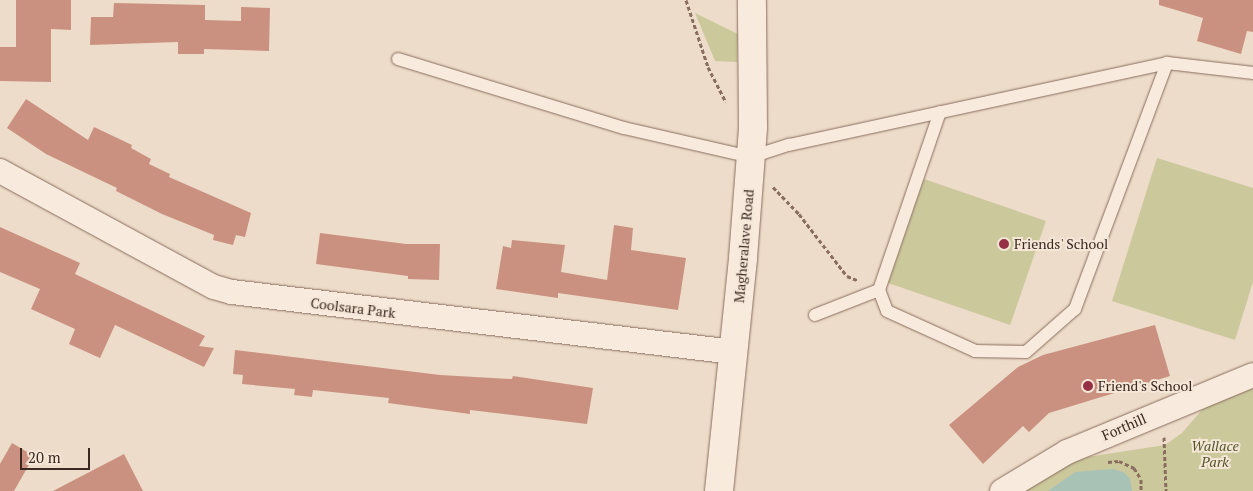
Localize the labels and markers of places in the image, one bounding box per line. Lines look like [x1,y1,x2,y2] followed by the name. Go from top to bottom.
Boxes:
[1014,236,1109,252] place label: Friends' School
[998,238,1010,250] marker: Friends' School
[1098,378,1192,394] place label: Friend's School
[1082,380,1094,392] marker: Friend's School

